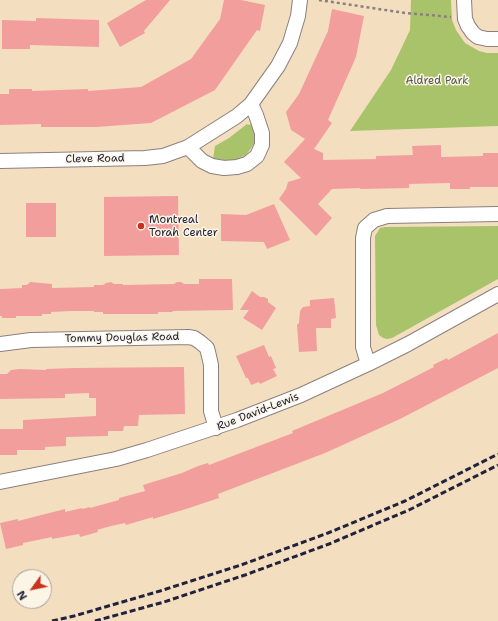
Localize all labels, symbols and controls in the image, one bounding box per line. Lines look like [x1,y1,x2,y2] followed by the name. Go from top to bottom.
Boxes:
[406,74,468,88] park label: Aldred Park
[65,152,125,166] street label: Cleve Road
[149,213,218,239] place label: Montreal Torah Center
[136,221,146,231] marker: Montreal Torah Center
[64,330,180,346] street label: Tommy Douglas Road
[215,390,301,434] street label: Rue David-Lewis
[12,569,52,609] north arrow
[14,588,31,603] text: N

